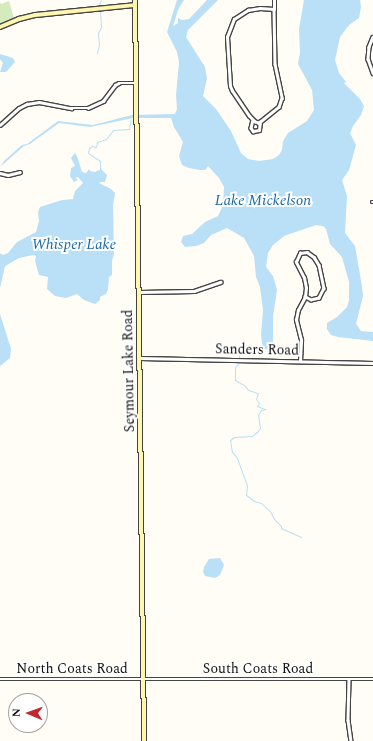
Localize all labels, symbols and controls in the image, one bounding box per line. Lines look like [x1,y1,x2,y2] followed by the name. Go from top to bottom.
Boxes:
[215,192,311,210] water label: Lake Mickelson
[32,236,116,254] water label: Whisper Lake
[120,310,138,432] street label: Seymour Lake Road
[215,341,299,359] street label: Sanders Road
[16,661,128,677] street label: North Coats Road
[203,661,313,677] street label: South Coats Road
[8,693,48,733] north arrow
[8,708,25,717] text: N

